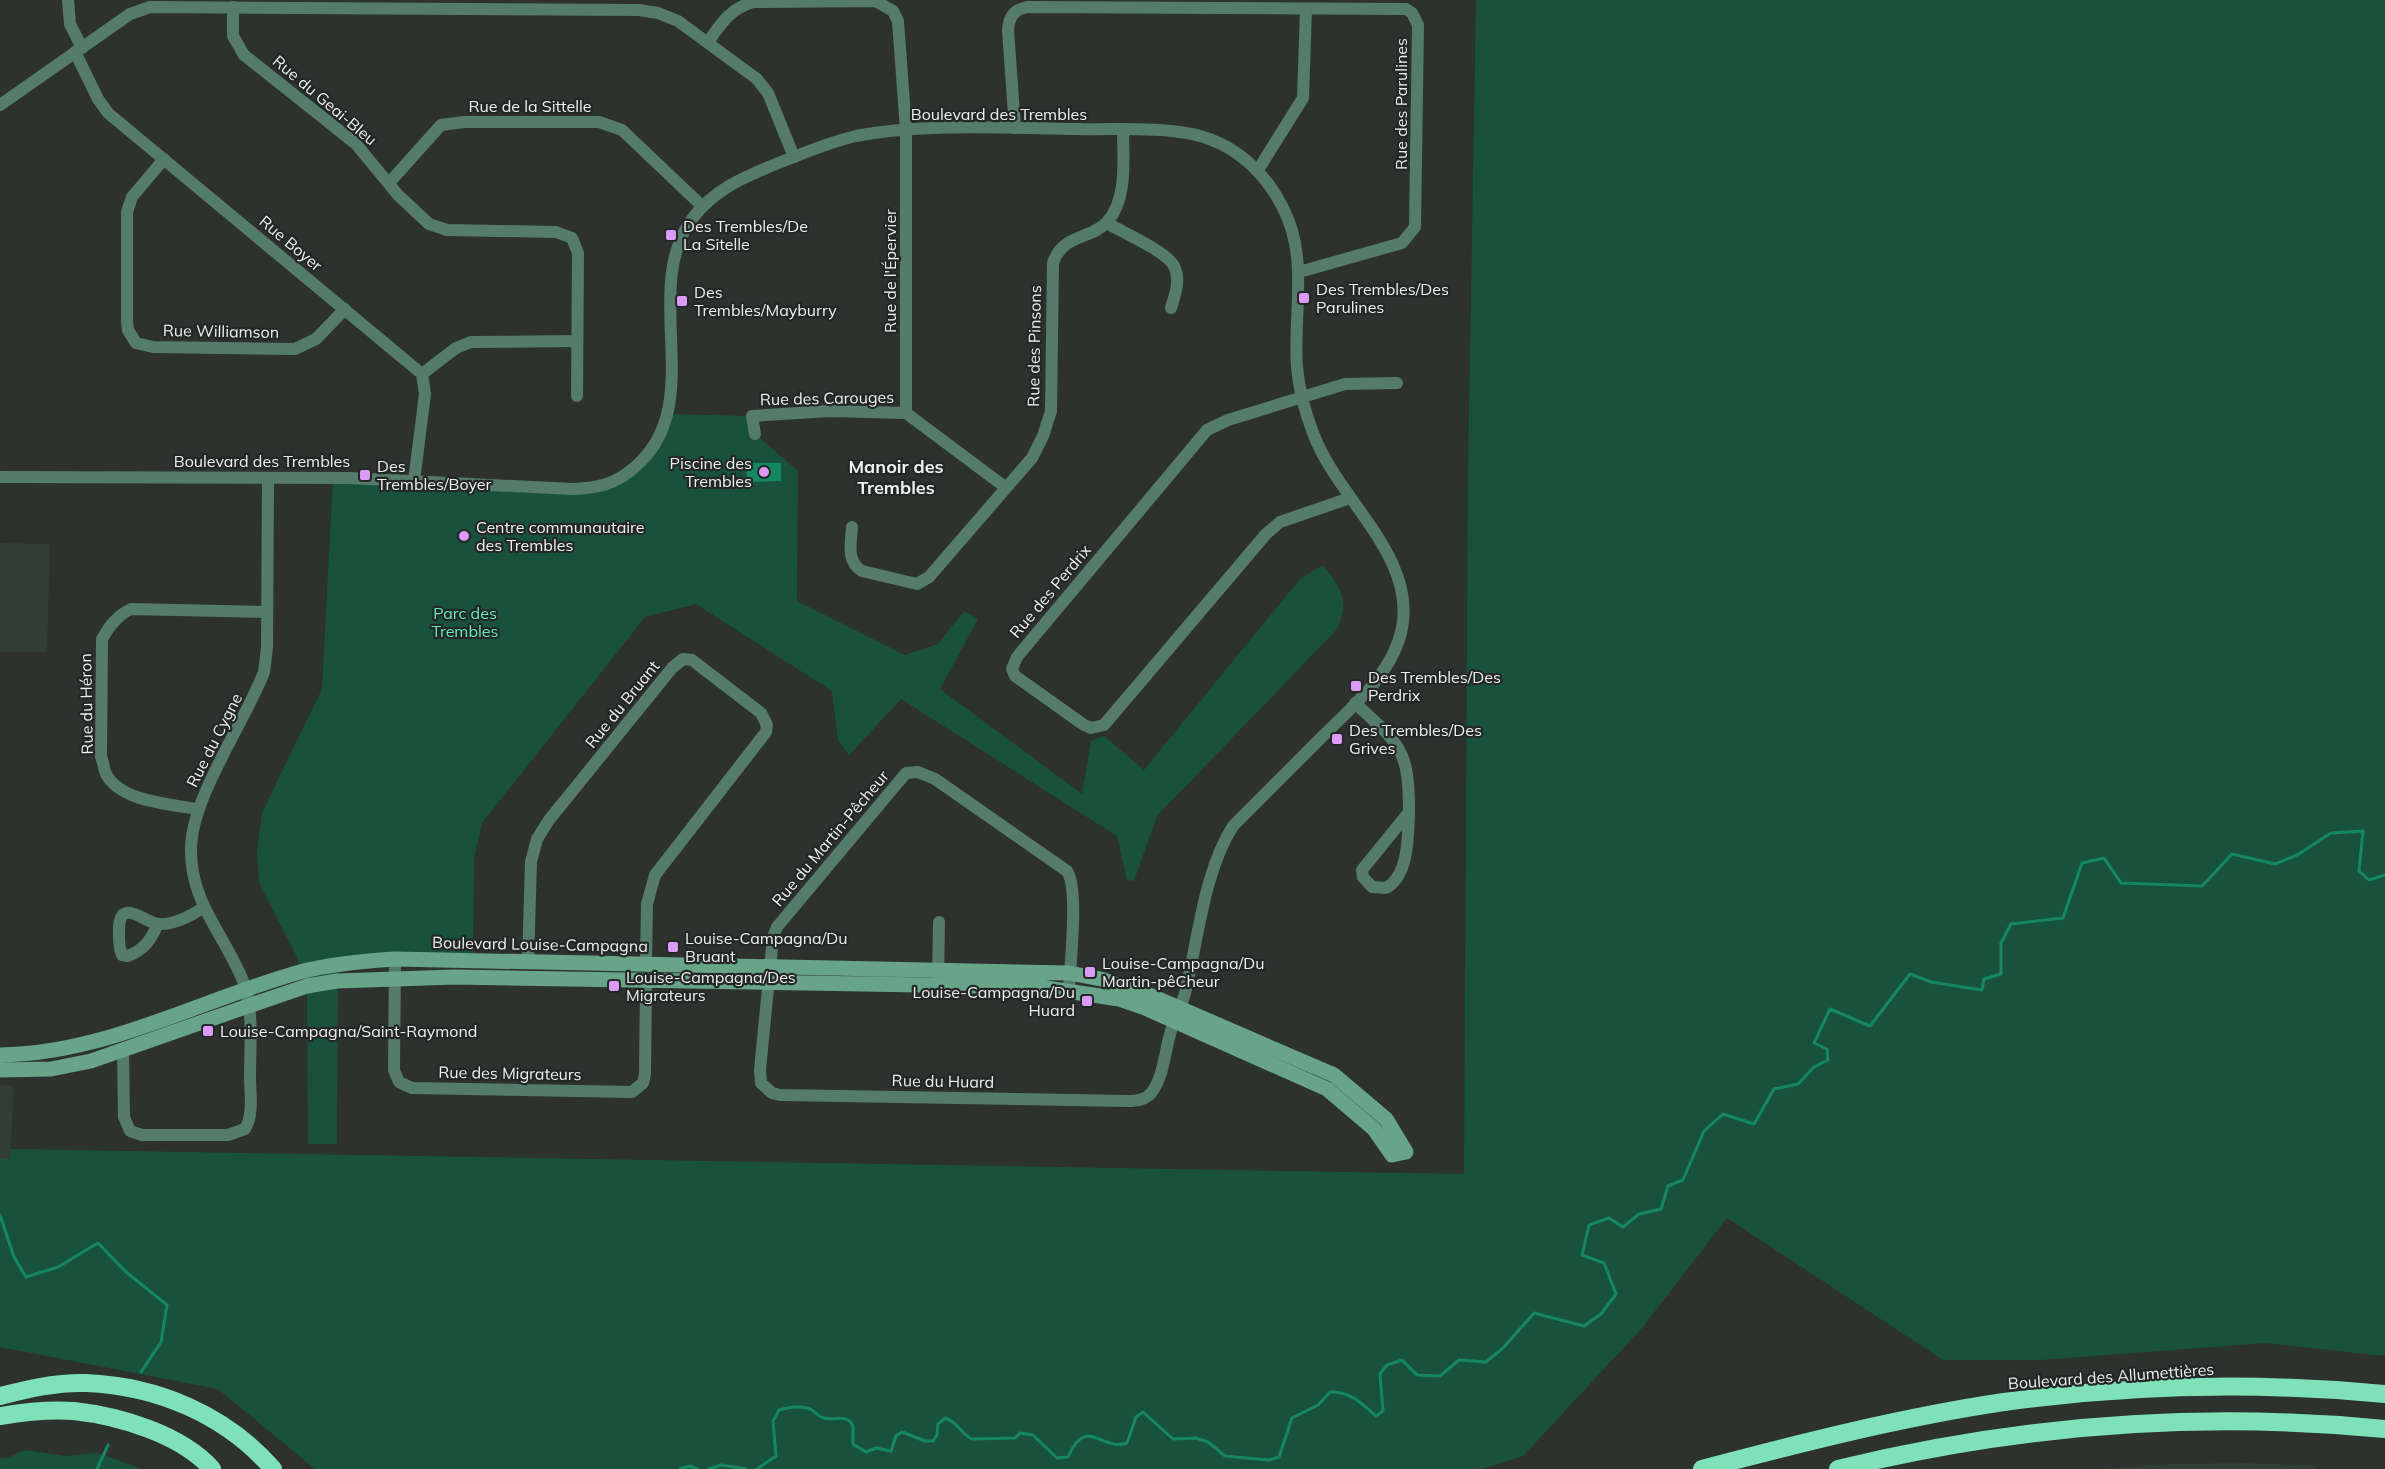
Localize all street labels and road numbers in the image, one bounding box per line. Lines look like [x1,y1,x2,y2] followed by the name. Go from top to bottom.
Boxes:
[1391,38,1411,170] street label: Rue des Parulines
[269,51,381,149] street label: Rue du Geai-Bleu
[469,96,591,116] street label: Rue de la Sittelle
[911,104,1087,124] street label: Boulevard des Trembles
[880,209,900,333] street label: Rue de l'Épervier
[255,211,327,275] street label: Rue Boyer
[1023,285,1045,407] street label: Rue des Pinsons
[163,320,279,342] street label: Rue Williamson
[760,387,894,409] street label: Rue des Carouges
[174,451,350,471] street label: Boulevard des Trembles
[1005,540,1095,642] street label: Rue des Perdrix
[75,653,97,755] street label: Rue du Héron
[581,656,664,752] street label: Rue du Bruant
[182,690,246,790] street label: Rue du Cygne
[767,766,893,910] street label: Rue du Martin-Pêcheur
[432,932,648,956] street label: Boulevard Louise-Campagna
[438,1062,582,1084] street label: Rue des Migrateurs
[892,1070,994,1092] street label: Rue du Huard
[2007,1359,2215,1393] street label: Boulevard des Allumettières

